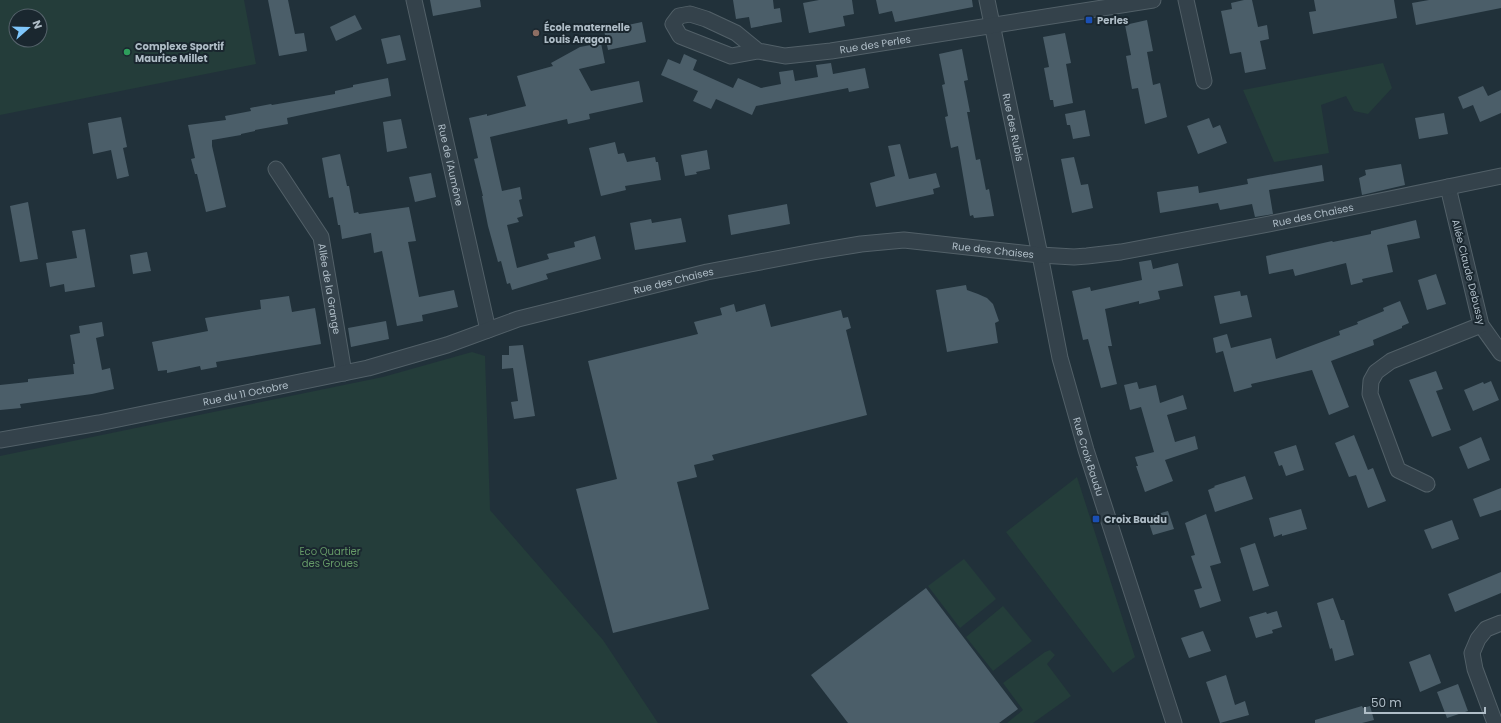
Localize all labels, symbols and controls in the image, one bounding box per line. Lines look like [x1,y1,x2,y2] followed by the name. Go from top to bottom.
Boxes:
[8,8,48,48] north arrow
[1097,13,1129,28] place label: Perles
[1084,15,1094,25] marker: Perles
[28,18,46,31] text: N
[544,20,630,47] place label: École maternelle Louis Aragon
[531,28,541,38] marker: École maternelle Louis Aragon
[839,31,912,58] street label: Rue des Perles
[135,39,224,66] place label: Complexe Sportif Maurice Millet
[122,47,132,57] marker: Complexe Sportif Maurice Millet
[999,92,1027,163] street label: Rue des Rubis
[434,123,467,207] street label: Rue de l'Aumône
[1271,200,1355,231] street label: Rue des Chaises
[1448,218,1489,327] street label: Allée Claude Debussy
[951,238,1035,262] street label: Rue des Chaises
[314,242,344,335] street label: Allée de la Grange
[632,264,715,298] street label: Rue des Chaises
[201,377,290,410] street label: Rue du 11 Octobre
[1069,416,1107,498] street label: Rue Croix Baudu
[1104,512,1167,527] place label: Croix Baudu
[1091,514,1101,524] marker: Croix Baudu
[299,544,361,571] park label: Eco Quartier des Groues
[1365,689,1485,715] scale bar
[1371,694,1402,711] text: 50 m

